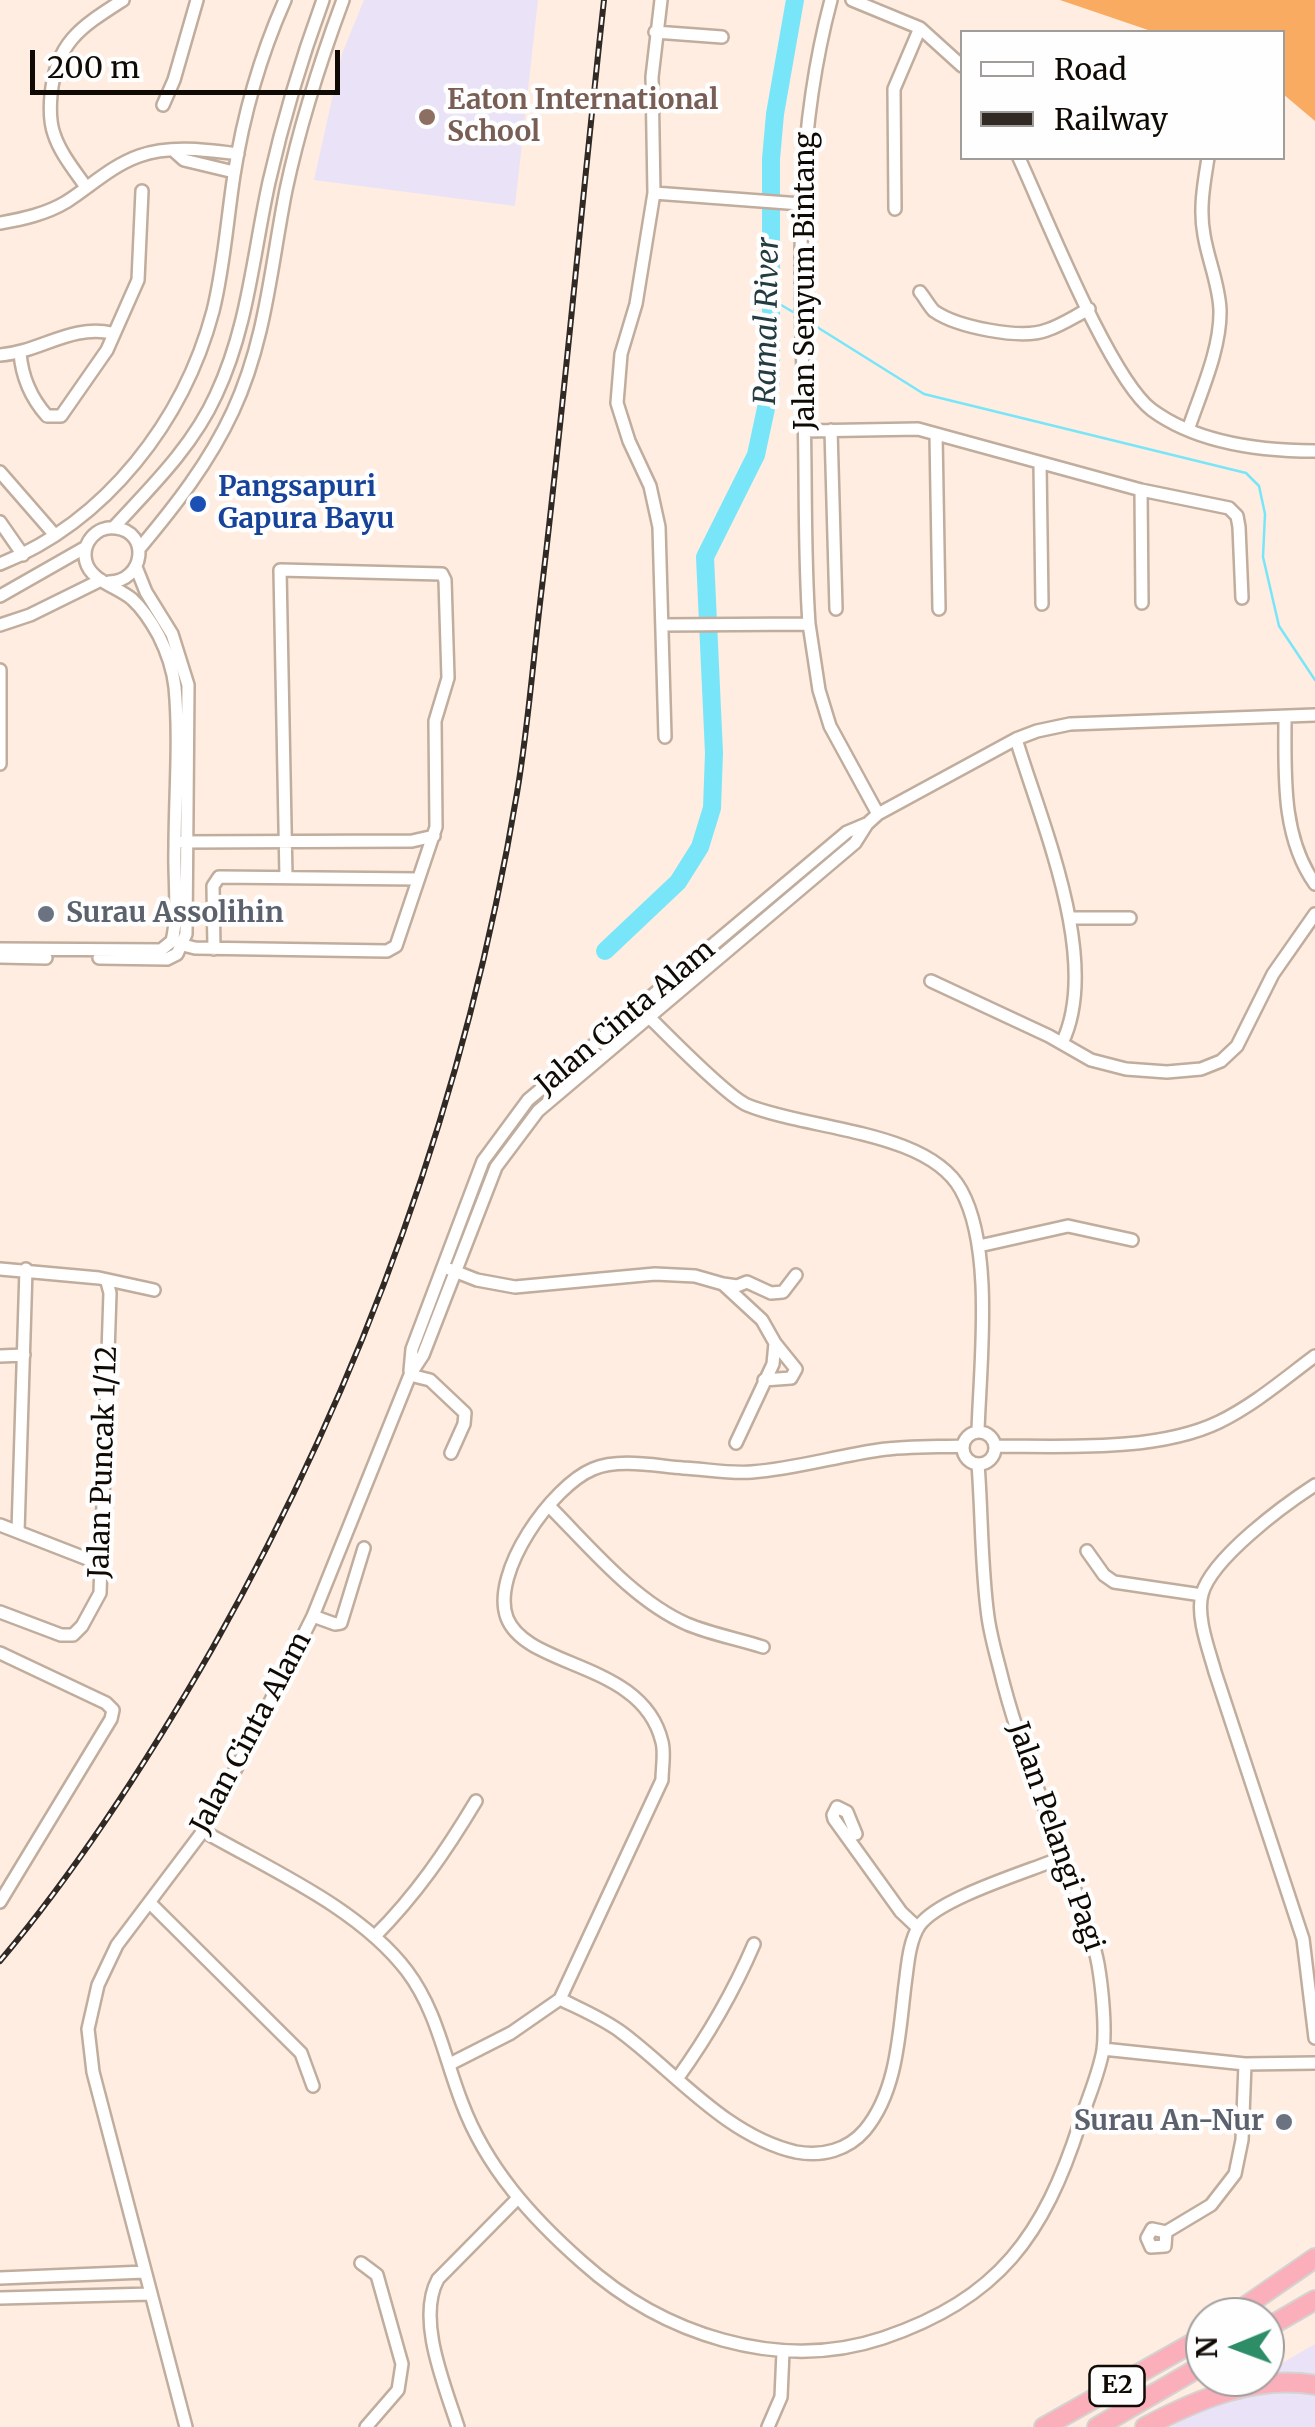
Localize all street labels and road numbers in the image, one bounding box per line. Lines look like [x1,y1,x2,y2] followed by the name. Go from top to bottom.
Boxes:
[789,132,823,430] street label: Jalan Senyum Bintang
[530,933,722,1103] street label: Jalan Cinta Alam
[83,1345,125,1579] street label: Jalan Puncak 1/12
[185,1627,319,1839] street label: Jalan Cinta Alam
[1000,1718,1110,1956] street label: Jalan Pelangi Pagi
[1090,2366,1144,2406] road number: E2

